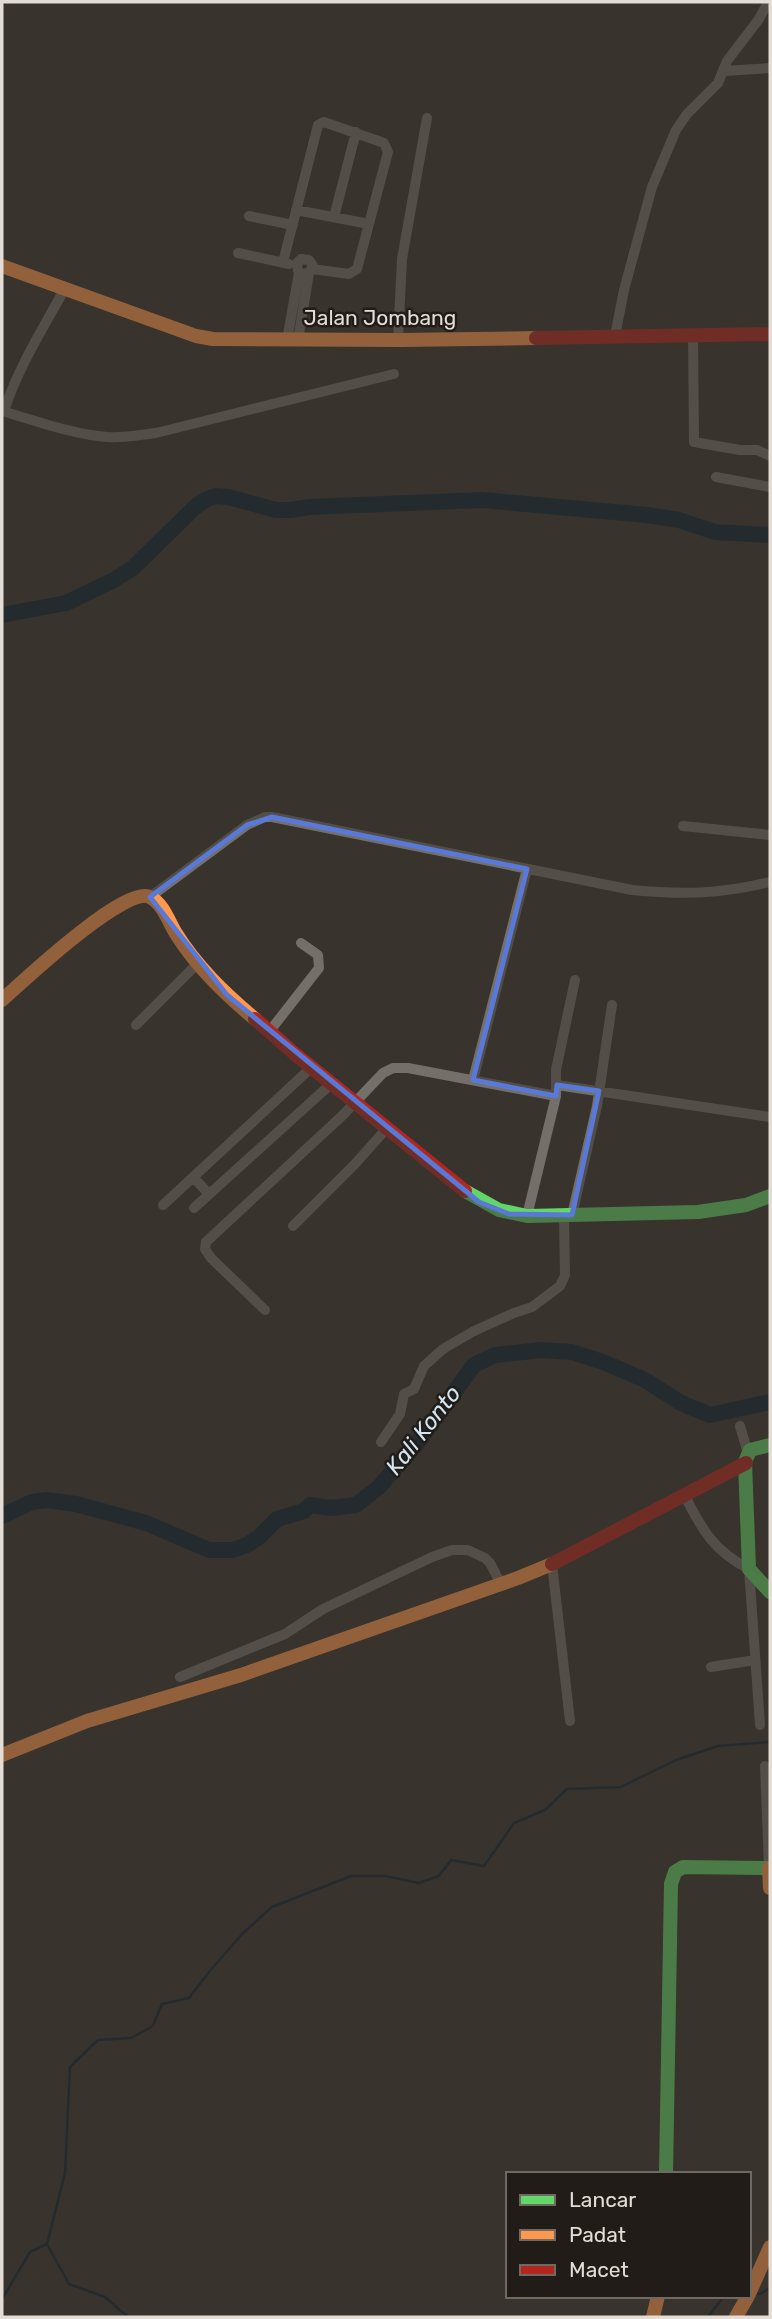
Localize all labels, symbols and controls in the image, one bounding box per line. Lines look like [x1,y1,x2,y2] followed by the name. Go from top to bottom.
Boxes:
[304,305,456,330] street label: Jalan Jombang
[379,1380,467,1480] water label: Kali Konto
[506,2172,751,2298] legend
[569,2187,636,2212] text: Lancar
[569,2222,626,2247] text: Padat
[569,2257,629,2282] text: Macet

